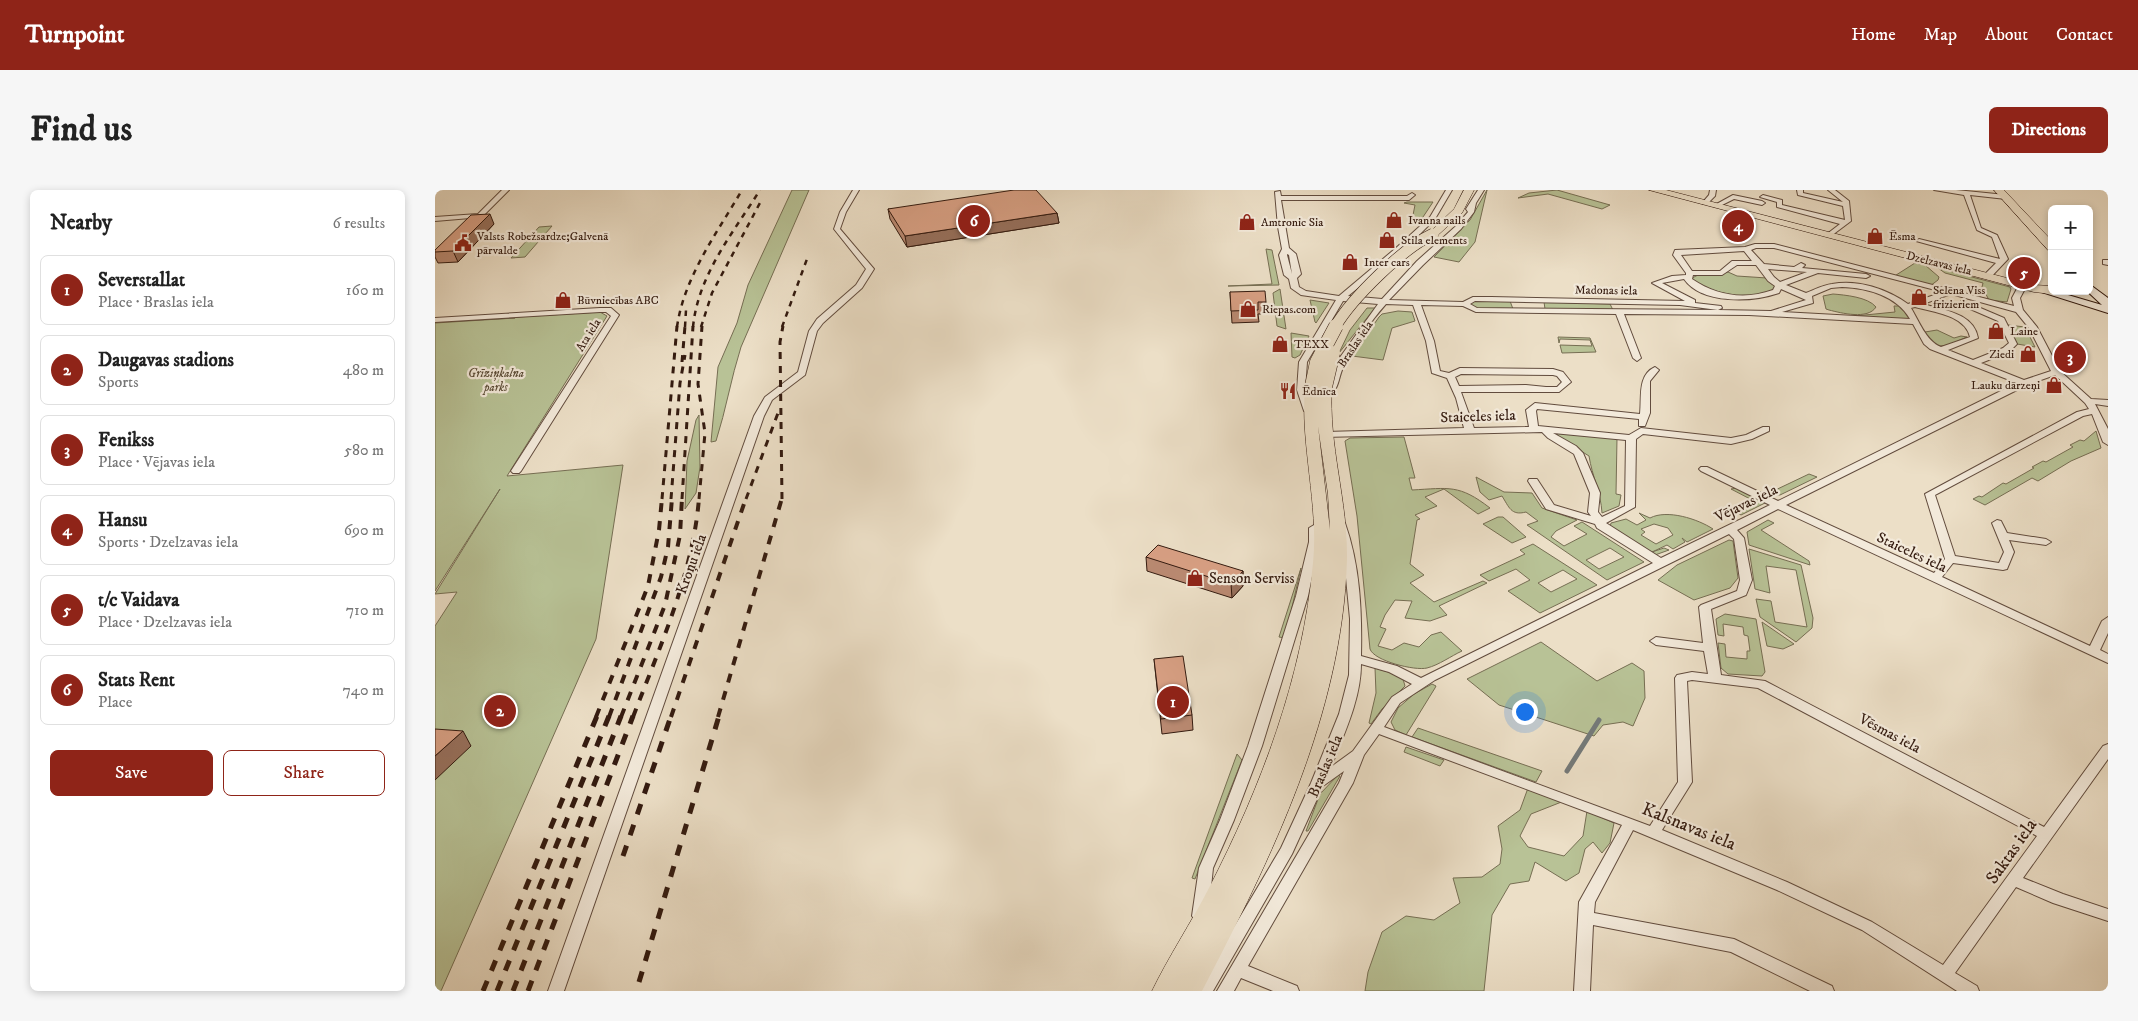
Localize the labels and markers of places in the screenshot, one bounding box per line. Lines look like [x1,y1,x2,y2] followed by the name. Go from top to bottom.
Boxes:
[958,202,990,240] pin: 6
[1722,207,1754,245] pin: 4
[1384,210,1404,230] shop icon: Ivanna nails
[1237,212,1257,232] shop icon: Amtronic Sia
[1408,213,1465,228] place label: Ivanna nails
[1261,215,1324,230] place label: Amtronic Sia
[1865,226,1885,246] shop icon: Ēsma
[476,229,609,258] place label: Valsts Robežsardze;Galvenā pārvalde
[1889,229,1917,244] place label: Ēsma
[1377,230,1397,250] shop icon: Stila elements
[453,233,473,253] public building icon: Valsts Robežsardze;Galvenā pārvalde
[1401,233,1467,248] place label: Stila elements
[1340,252,1360,272] shop icon: Inter cars
[2008,254,2040,292] pin: 5
[1364,255,1410,270] place label: Inter cars
[1933,283,1985,312] place label: Selēna Viss frizieriem
[1909,287,1929,307] shop icon: Selēna Viss frizieriem
[553,290,573,310] shop icon: Būvniecības ABC
[577,293,659,308] place label: Būvniecības ABC
[1238,299,1258,319] shop icon: Riepas.com
[1262,302,1316,317] place label: Riepas.com
[1986,321,2006,341] shop icon: Laine
[2010,324,2038,339] place label: Laine
[1270,334,1290,354] shop icon: TEXX
[1294,337,1329,352] place label: TEXX
[2054,338,2086,376] pin: 3
[2018,344,2038,364] shop icon: Ziedi
[1989,347,2014,362] place label: Ziedi
[2044,375,2064,395] shop icon: Lauku dārzeņi
[1971,378,2040,393] place label: Lauku dārzeņi
[1278,381,1298,401] restaurant icon: Ēdnīca
[1302,384,1337,399] place label: Ēdnīca
[1185,568,1205,588] shop icon: Senson Serviss
[1209,569,1295,588] place label: Senson Serviss
[1157,683,1189,721] pin: 1
[484,692,516,730] pin: 2

